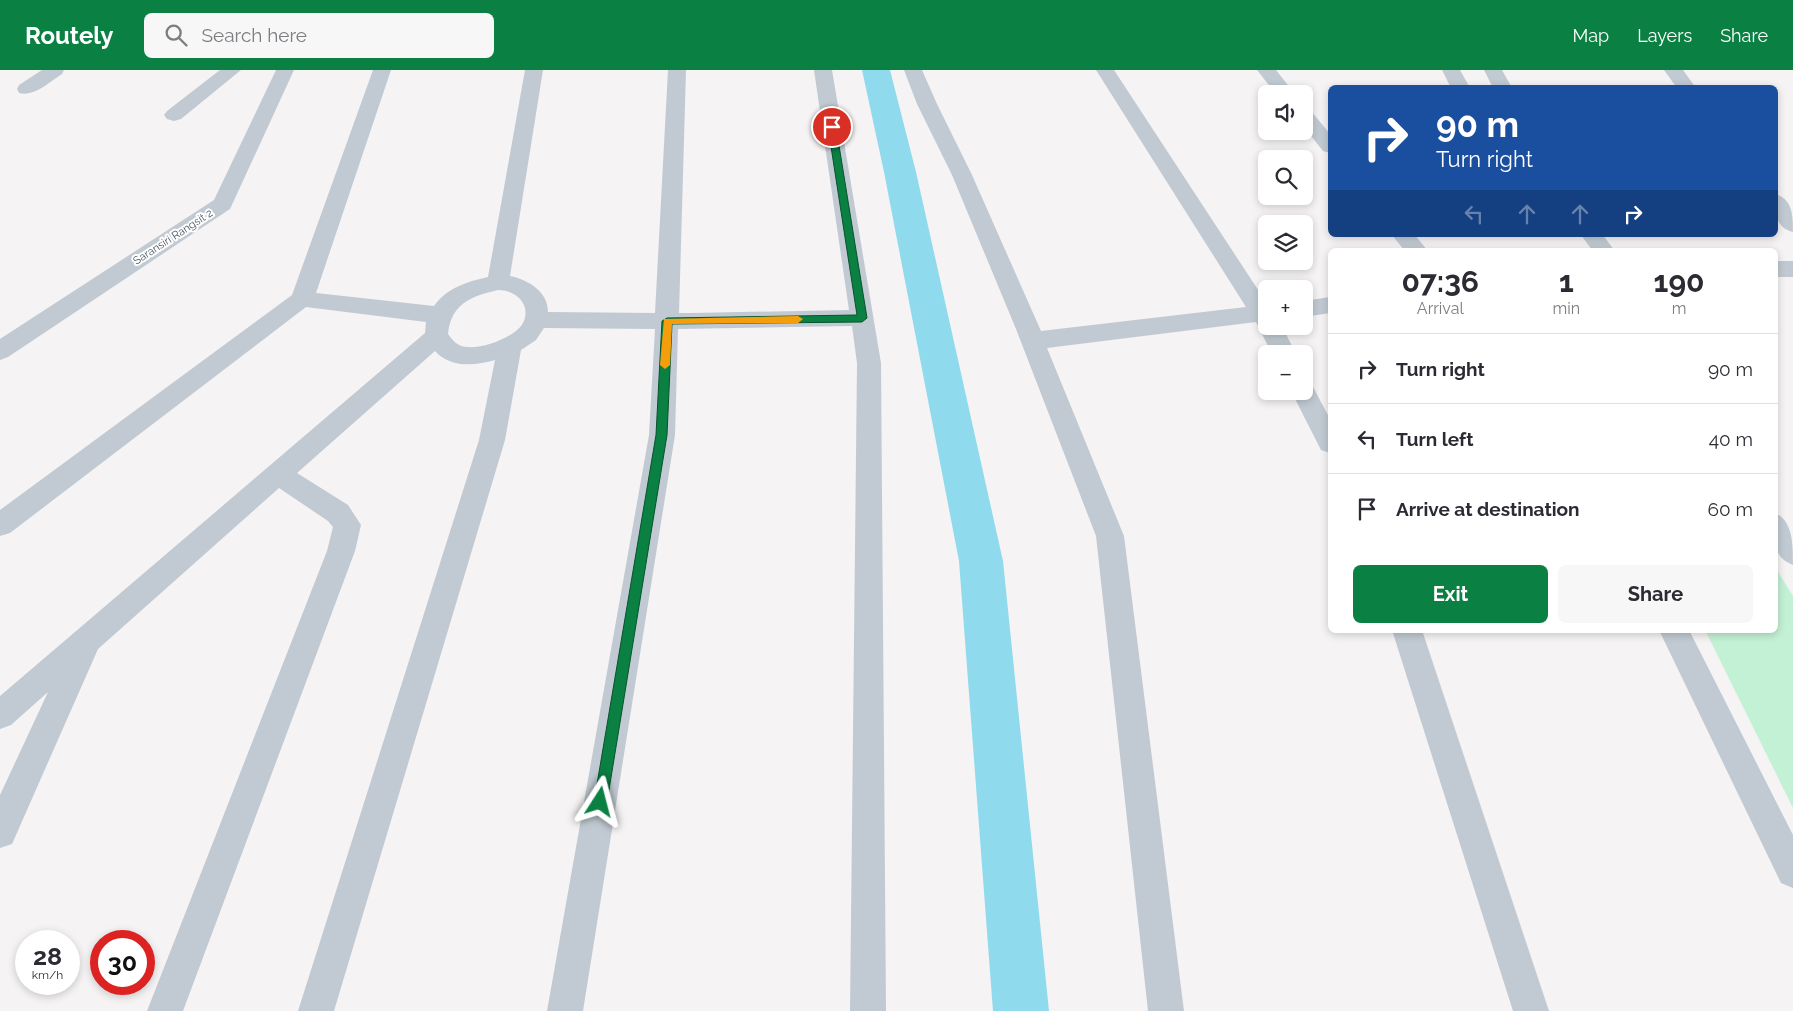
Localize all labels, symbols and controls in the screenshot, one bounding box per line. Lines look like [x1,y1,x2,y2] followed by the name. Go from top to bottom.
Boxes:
[144,13,494,58] search box
[25,21,114,50] text: Routely
[162,21,190,49] icon: search
[202,24,307,46] text: Search here
[1573,25,1609,46] text: Map
[1637,25,1692,46] text: Layers
[1720,25,1768,46] text: Share
[1258,85,1313,400] map controls
[1258,85,1313,140] button: sound
[1436,104,1519,145] text: 90 m
[1353,105,1418,170] icon: right
[811,106,853,148] pin
[818,113,846,141] icon: arrive
[1436,146,1533,172] text: Turn right
[1258,150,1313,205] button: search
[1460,200,1488,228] icon: left
[1513,200,1541,228] icon: ahead
[1566,200,1594,228] icon: ahead
[1619,200,1647,228] icon: right
[131,206,215,267] street label: Saransiri Rangsit 2
[1258,215,1313,270] button: layers
[1401,264,1479,299] text: 07:36
[1559,264,1574,299] text: 1
[1654,264,1704,299] text: 190
[1258,280,1313,335] button: +
[1417,299,1464,318] text: Arrival
[1553,299,1580,318] text: min
[1672,299,1686,318] text: m
[1258,345,1313,400] button: −
[1353,355,1381,383] icon: right
[1396,358,1485,380] text: Turn right
[1708,358,1753,380] text: 90 m
[1353,425,1381,453] icon: left
[1396,428,1473,450] text: Turn left
[1709,428,1753,450] text: 40 m
[1353,495,1381,523] icon: arrive
[1396,498,1580,520] text: Arrive at destination
[1708,498,1753,520] text: 60 m
[1353,565,1548,623] button: Exit
[1558,565,1753,623] button: Share
[573,775,625,827] position arrow
[90,930,155,995] speed limit sign: 30
[33,941,62,971] text: 28
[32,968,63,982] text: km/h

